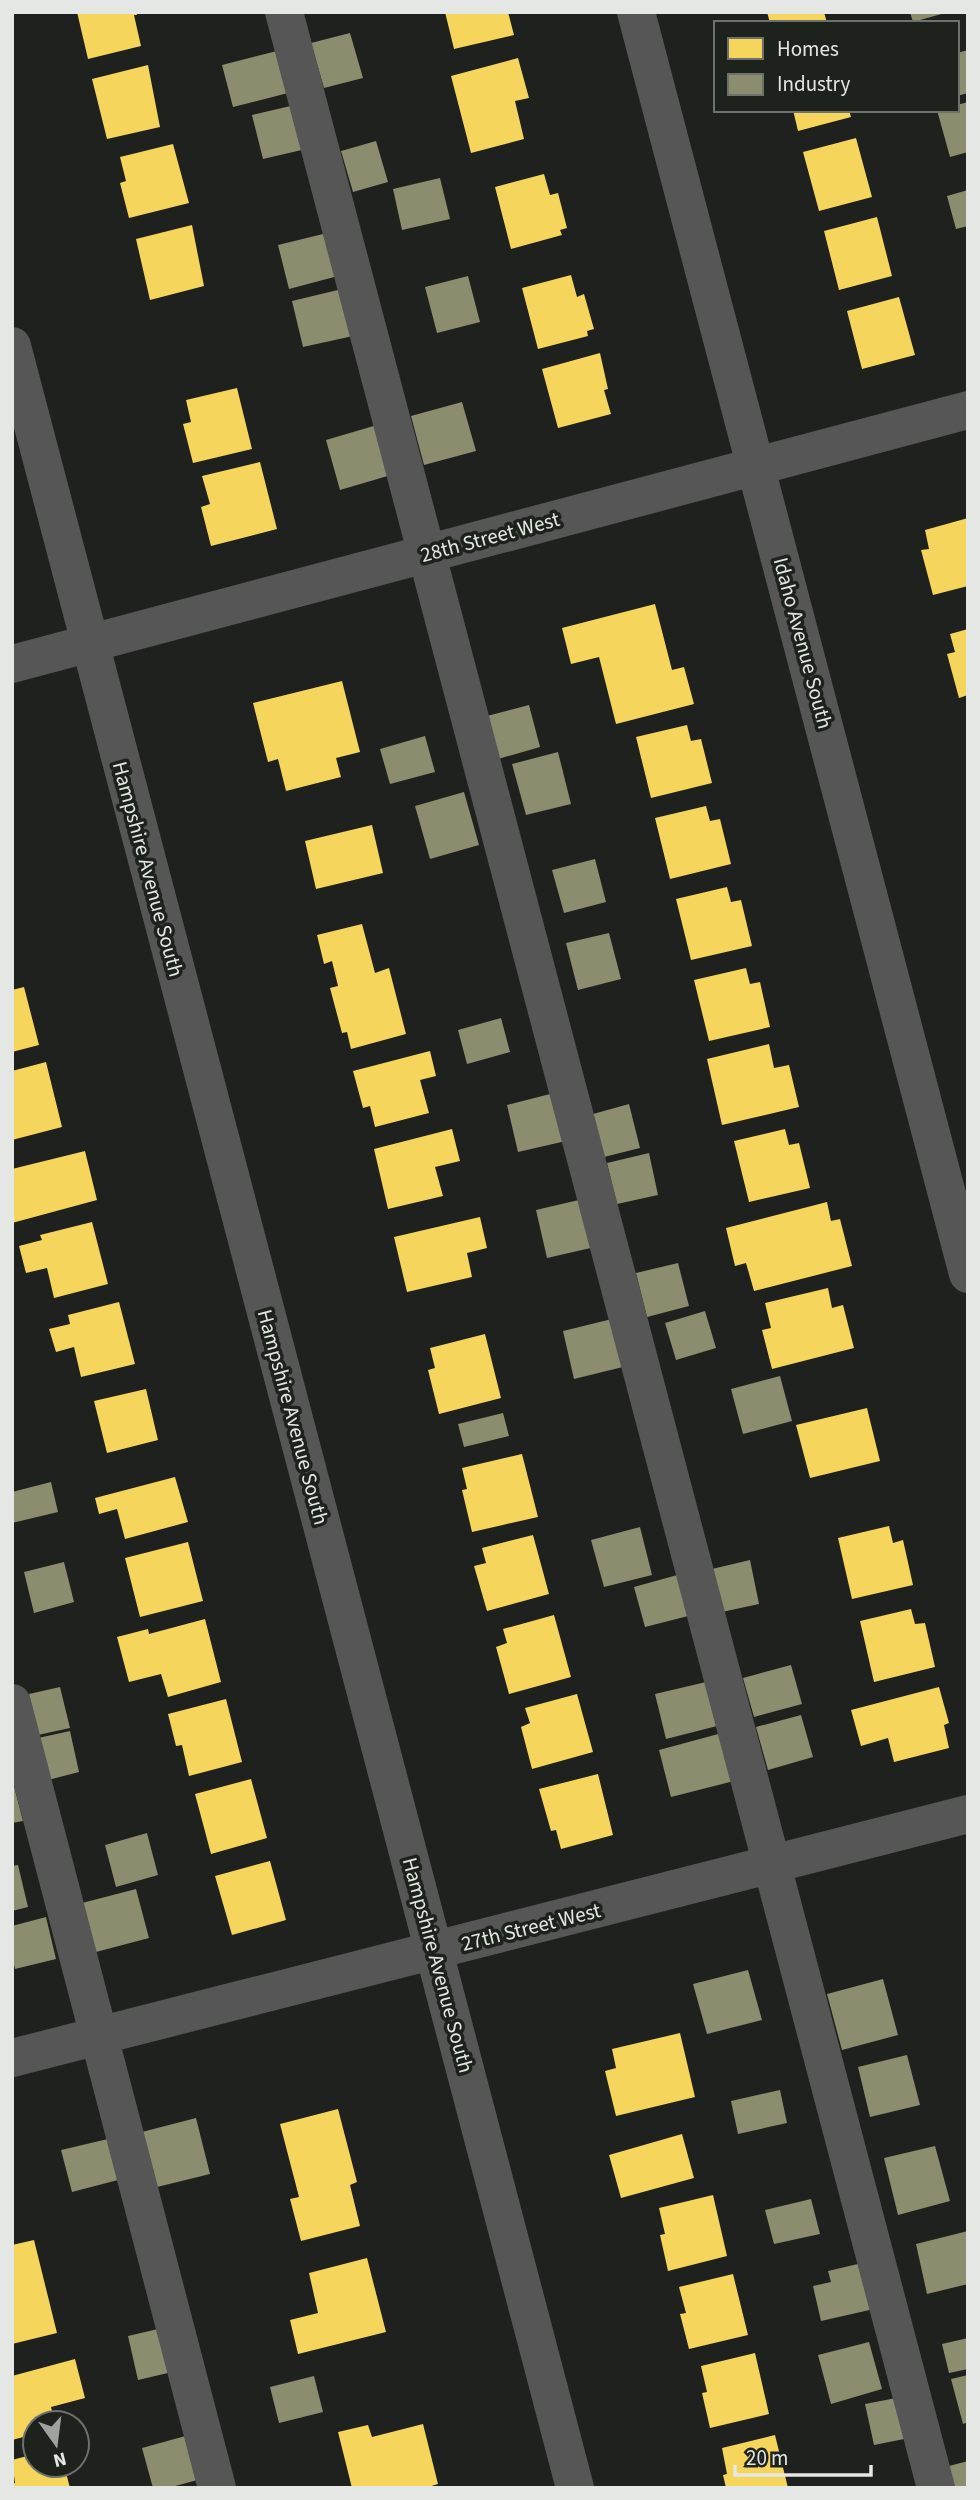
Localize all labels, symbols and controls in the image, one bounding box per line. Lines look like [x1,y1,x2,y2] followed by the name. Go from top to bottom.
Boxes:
[714,21,959,112] legend
[777,34,839,64] text: Homes
[777,69,850,99] text: Industry
[417,504,563,570] street label: 28th Street West
[766,554,840,732] street label: Idaho Avenue South
[105,758,191,980] street label: Hampshire Avenue South
[250,1306,336,1528] street label: Hampshire Avenue South
[395,1854,481,2076] street label: Hampshire Avenue South
[458,1895,604,1959] street label: 27th Street West
[21,2409,91,2479] north arrow
[735,2434,872,2478] scale bar
[746,2443,788,2473] text: 20 m
[50,2444,69,2474] text: N

